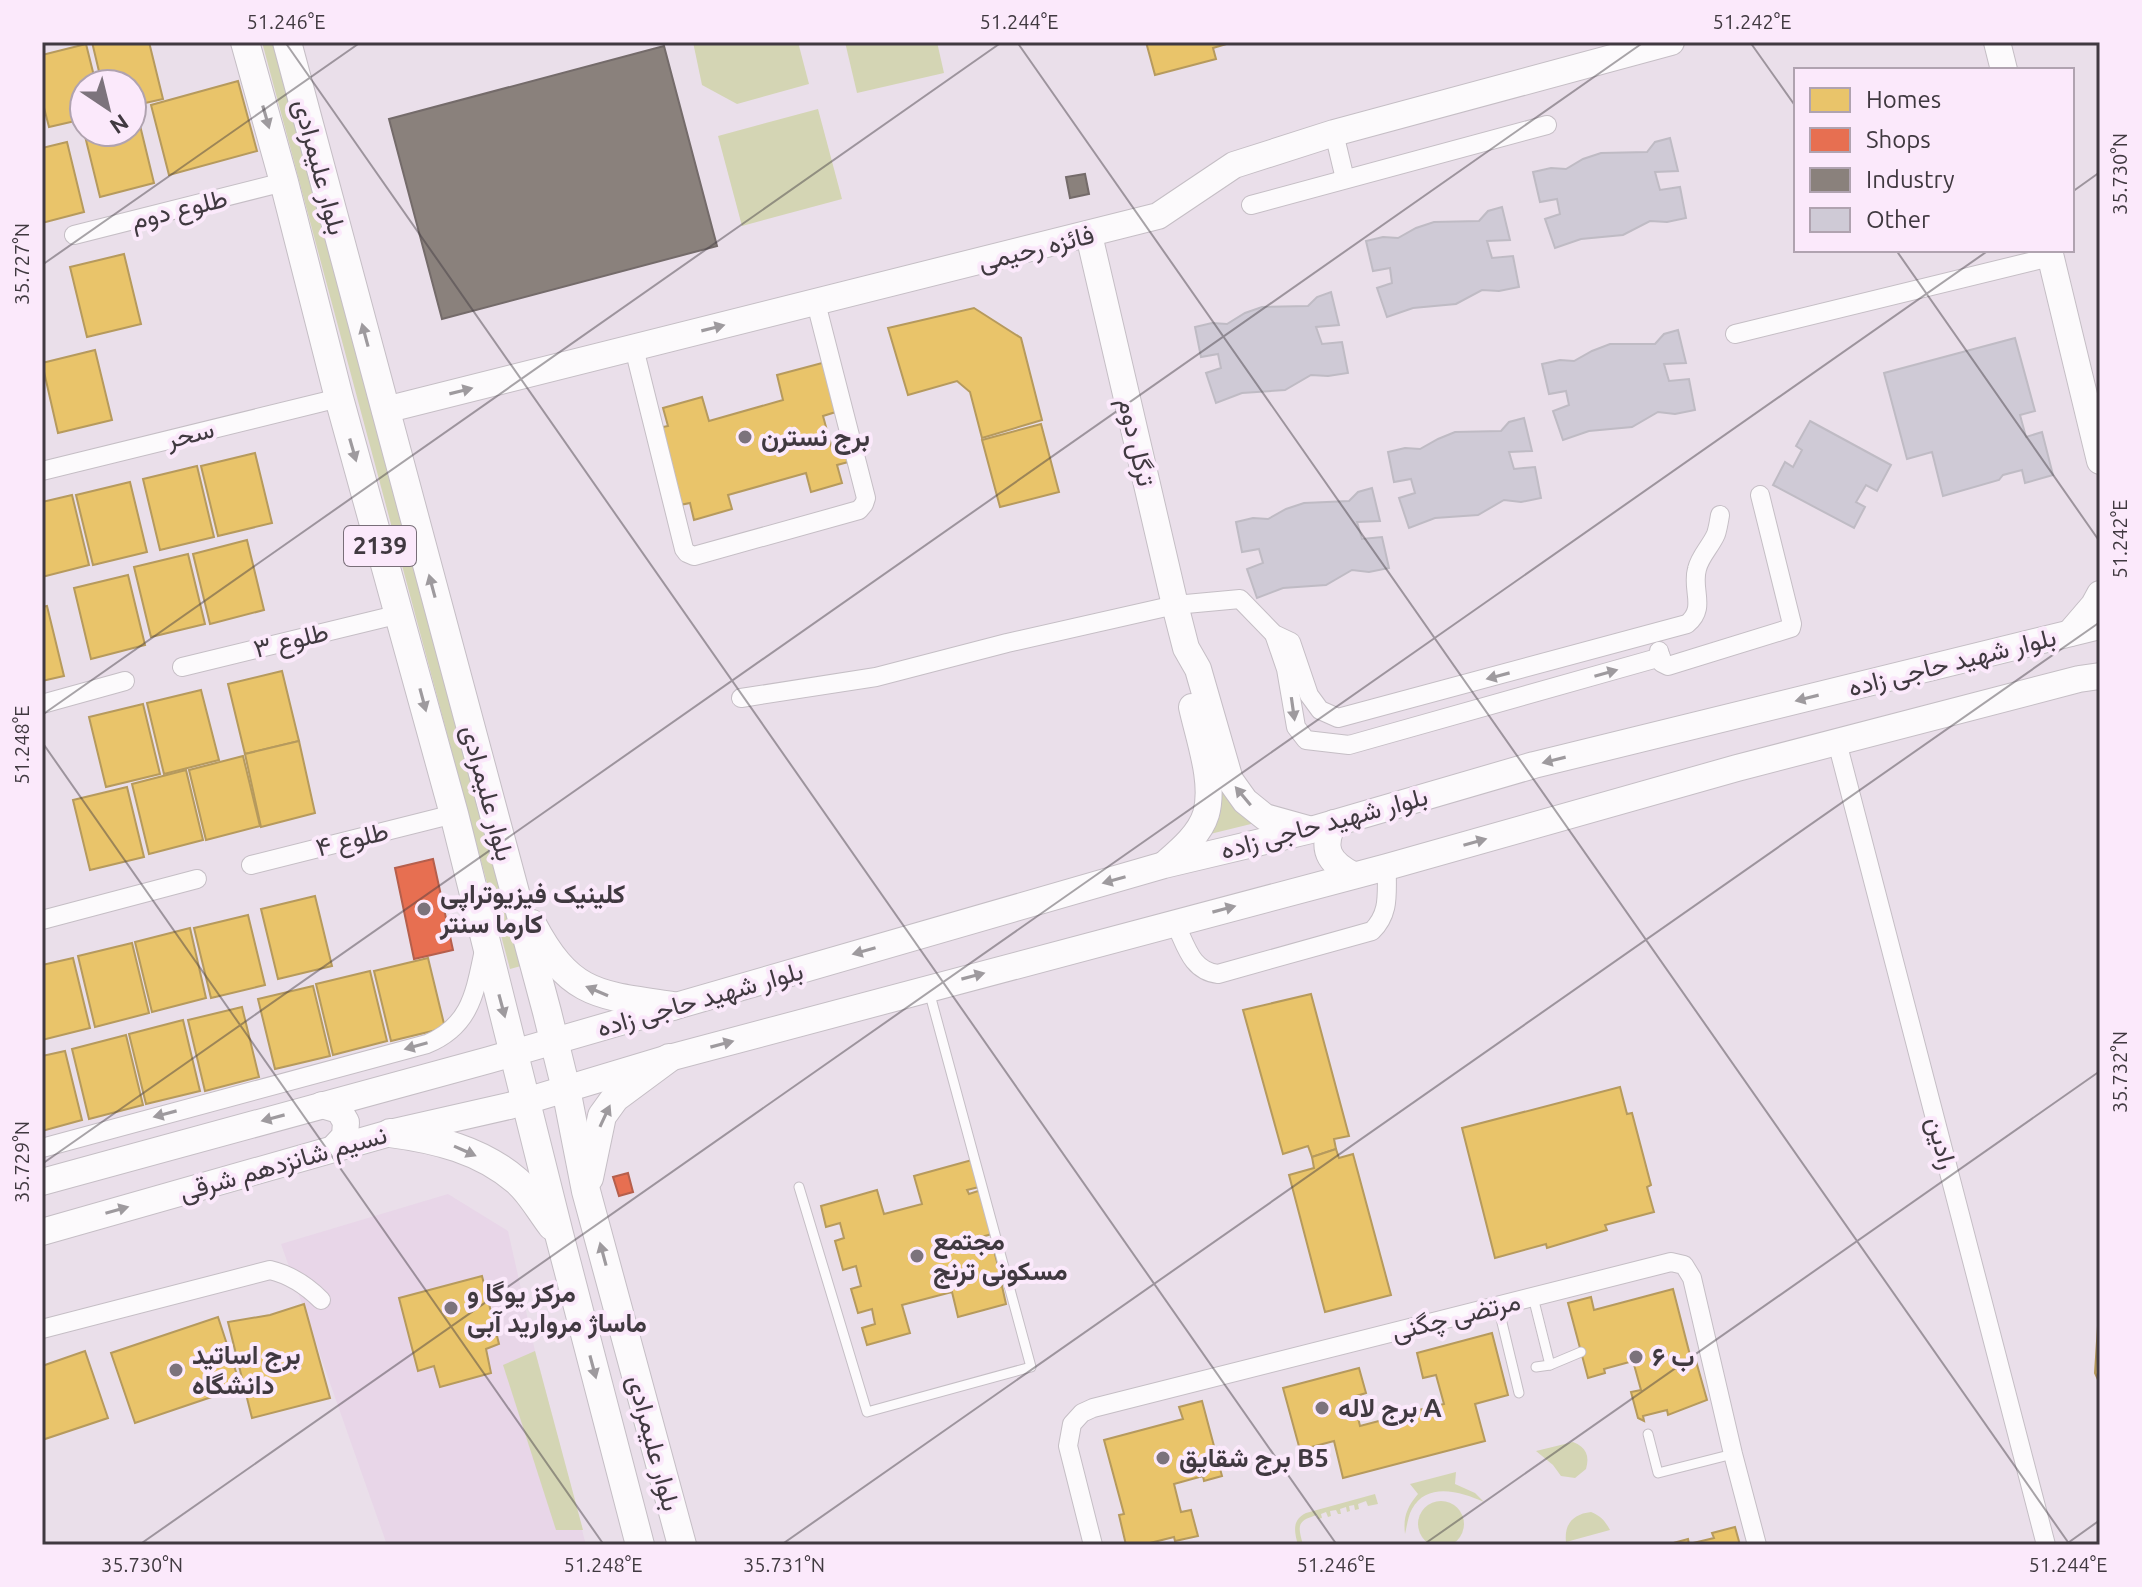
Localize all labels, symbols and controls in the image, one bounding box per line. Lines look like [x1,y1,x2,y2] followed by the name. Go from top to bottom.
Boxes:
[247,10,326,33] text: 51.246°E
[980,10,1059,33] text: 51.244°E
[1713,10,1792,33] text: 51.242°E
[68,68,148,148] north arrow
[1794,68,2074,252] legend
[1866,86,1941,113] text: Homes
[286,96,353,239] street label: بلوار علیمرادی
[260,106,273,130] one-way arrow
[106,110,134,140] text: N
[1866,126,1931,153] text: Shops
[2108,133,2131,215] text: 35.730°N
[1866,166,1955,193] text: Industry
[128,183,231,238] street label: طلوع دوم
[1866,206,1930,233] text: Other
[975,219,1097,278] street label: فائزه رحیمی
[10,223,33,305] text: 35.727°N
[701,322,726,334] one-way arrow
[358,323,371,347] one-way arrow
[449,385,474,397] one-way arrow
[1110,395,1162,490] street label: ترگل دوم
[162,414,217,456] street label: سحر
[761,422,870,455] place label: برج نسترن
[736,428,754,446] marker: برج نسترن
[348,437,360,462] one-way arrow
[2108,500,2131,579] text: 51.242°E
[344,526,416,566] road number: 2139
[426,574,438,599] one-way arrow
[251,616,332,667] street label: طلوع ۳
[1845,622,2059,703] street label: بلوار شهید حاجی زاده
[1594,666,1618,679] one-way arrow
[1485,670,1509,683] one-way arrow
[417,689,430,713] one-way arrow
[1794,692,1819,705] one-way arrow
[1287,697,1300,722] one-way arrow
[10,706,33,785] text: 51.248°E
[454,722,521,865] street label: بلوار علیمرادی
[1542,754,1567,767] one-way arrow
[1217,781,1431,866] street label: بلوار شهید حاجی زاده
[1235,787,1252,807] one-way arrow
[313,816,392,865] street label: طلوع ۴
[1463,835,1488,847] one-way arrow
[1102,874,1127,886] one-way arrow
[439,879,626,940] place label: کلینیک فیزیوتراپی کارما سنتر
[415,900,433,918] marker: کلینیک فیزیوتراپی کارما سنتر
[1212,903,1237,915] one-way arrow
[852,945,876,958] one-way arrow
[593,955,807,1044] street label: بلوار شهید حاجی زاده
[961,969,985,982] one-way arrow
[585,985,609,998] one-way arrow
[496,995,509,1019] one-way arrow
[2108,1031,2131,1113] text: 35.732°N
[710,1037,734,1050] one-way arrow
[404,1041,429,1053] one-way arrow
[598,1104,612,1127] one-way arrow
[153,1109,178,1121] one-way arrow
[261,1113,286,1125] one-way arrow
[1920,1113,1963,1173] street label: رادین
[176,1119,391,1209] street label: نسیم شانزدهم شرقی
[10,1121,33,1203] text: 35.729°N
[453,1144,477,1158] one-way arrow
[105,1203,129,1216] one-way arrow
[933,1226,1068,1289] place label: مجتمع مسکونی ترنج
[596,1241,609,1265] one-way arrow
[908,1247,926,1265] marker: مجتمع مسکونی ترنج
[467,1278,647,1339] place label: مرکز یوگا و ماساژ مروارید آبی
[1389,1286,1524,1349] street label: مرتضی چگنی
[442,1299,460,1317] marker: مرکز یوگا و ماساژ مروارید آبی
[192,1340,301,1399] place label: برج اساتید دانشگاه
[1652,1342,1695,1372] place label: ب ۶
[1627,1348,1645,1366] marker: ب ۶
[588,1354,600,1379] one-way arrow
[167,1361,185,1379] marker: برج اساتید دانشگاه
[620,1372,687,1515] street label: بلوار علیمرادی
[1338,1393,1443,1426] place label: برج لاله A
[1313,1399,1331,1417] marker: برج لاله A
[1179,1443,1329,1476] place label: برج شقایق B5
[1154,1449,1172,1467] marker: برج شقایق B5
[101,1553,183,1576] text: 35.730°N
[564,1553,643,1576] text: 51.248°E
[743,1553,825,1576] text: 35.731°N
[1297,1553,1376,1576] text: 51.246°E
[2029,1553,2108,1576] text: 51.244°E

